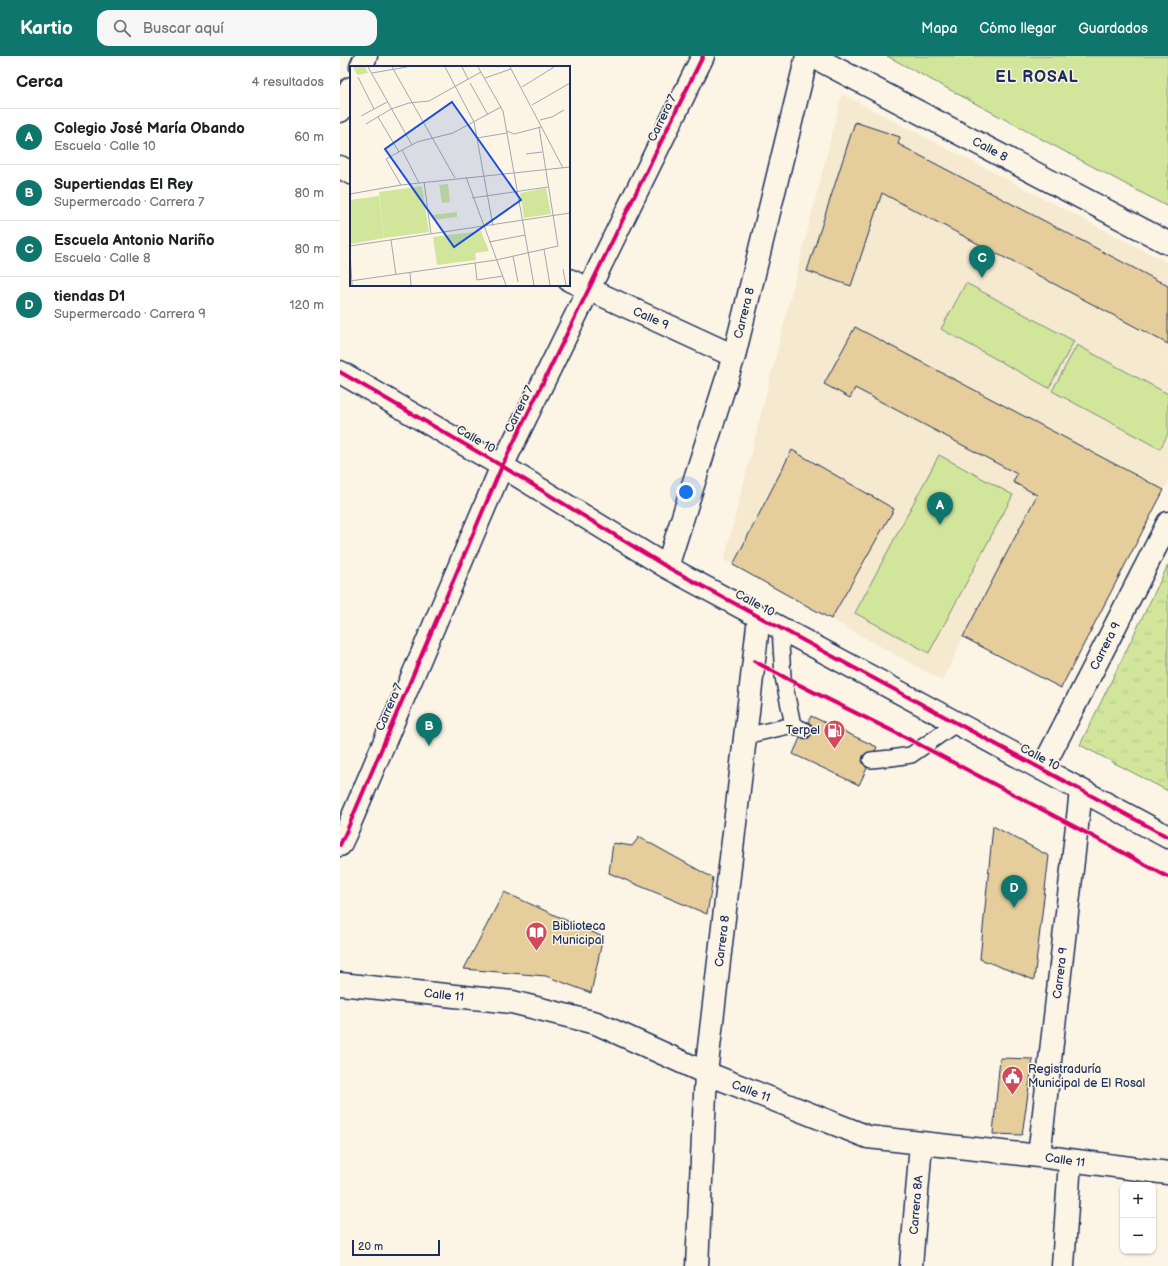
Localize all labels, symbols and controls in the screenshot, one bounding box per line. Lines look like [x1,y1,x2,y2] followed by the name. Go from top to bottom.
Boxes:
[97,10,377,46] search box
[20,17,73,40] text: Kartio
[111,17,133,39] icon: search
[143,19,224,38] text: Buscar aquí
[921,20,957,37] text: Mapa
[979,20,1056,37] text: Cómo llegar
[1078,20,1148,37] text: Guardados
[350,66,570,286] inset map
[995,68,1079,87] district label: EL ROSAL
[16,72,63,92] text: Cerca
[252,74,324,90] text: 4 resultados
[645,92,680,144] street label: Carrera 7
[54,119,245,138] text: Colegio José María Obando
[25,129,33,145] text: A
[294,129,324,145] text: 60 m
[969,134,1010,165] street label: Calle 8
[54,138,156,154] text: Escuela · Calle 10
[54,175,193,194] text: Supertiendas El Rey
[24,185,34,201] text: B
[295,185,324,201] text: 80 m
[54,194,204,210] text: Supermercado · Carrera 7
[54,231,215,250] text: Escuela Antonio Nariño
[24,241,34,257] text: C
[295,241,324,257] text: 80 m
[969,245,995,278] pin: C
[54,250,151,266] text: Escuela · Calle 8
[731,286,758,340] street label: Carrera 8
[54,287,125,306] text: tiendas D1
[24,297,34,313] text: D
[289,297,324,313] text: 120 m
[630,304,671,333] street label: Calle 9
[54,306,206,322] text: Supermercado · Carrera 9
[502,383,537,435] street label: Carrera 7
[454,422,498,457] street label: Calle 10
[676,482,696,502] your location
[927,492,953,525] pin: A
[732,587,777,620] street label: Calle 10
[1087,620,1124,673] street label: Carrera 9
[373,681,406,733] street label: Carrera 7
[416,713,442,746] pin: B
[822,717,848,750] fuel station icon: Terpel
[786,723,820,738] place label: Terpel
[1017,741,1062,774] street label: Calle 10
[1001,875,1027,908] pin: D
[712,914,733,968] street label: Carrera 8
[552,919,606,948] place label: Biblioteca Municipal
[523,920,549,953] library icon: Biblioteca Municipal
[1050,946,1071,1000] street label: Carrera 9
[423,986,465,1005] street label: Calle 11
[1028,1062,1145,1091] place label: Registraduría Municipal de El Rosal
[999,1063,1025,1096] public building icon: Registraduría Municipal de El Rosal
[729,1077,772,1106] street label: Calle 11
[1044,1150,1086,1171] street label: Calle 11
[906,1174,927,1235] street label: Carrera 8A
[1120,1182,1156,1254] map controls
[1120,1182,1156,1218] button: +
[1120,1218,1156,1254] button: −
[352,1238,440,1257] scale bar
[358,1240,383,1253] text: 20 m

